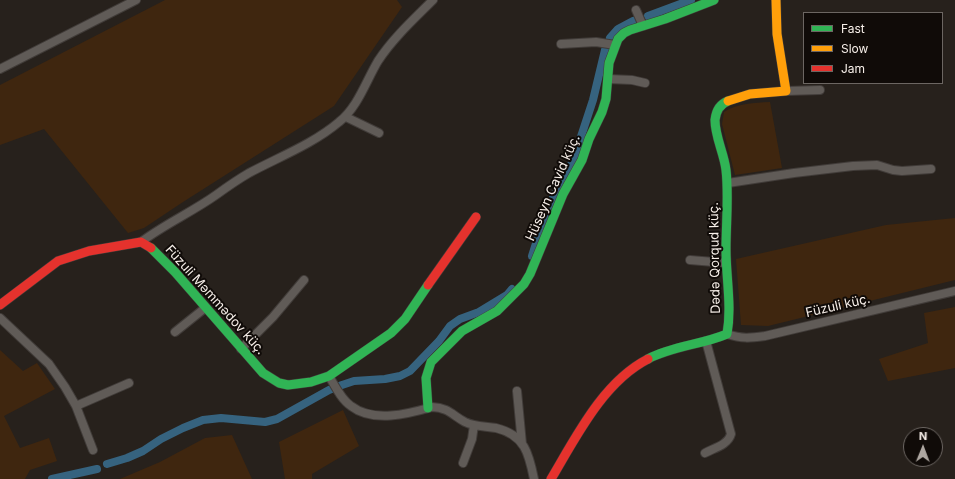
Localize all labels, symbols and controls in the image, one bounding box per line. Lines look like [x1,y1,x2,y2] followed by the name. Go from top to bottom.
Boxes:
[803,12,943,84] legend
[841,21,865,36] text: Fast
[841,41,868,56] text: Slow
[841,61,865,76] text: Jam
[523,132,583,244] street label: Hüseyn Cavid küç.
[706,202,724,314] street label: Dədə Qorqud küç.
[162,242,268,358] street label: Füzuli Məmmədov küç.
[804,291,872,321] street label: Füzuli küç.
[903,427,943,467] north arrow
[919,429,928,443] text: N

